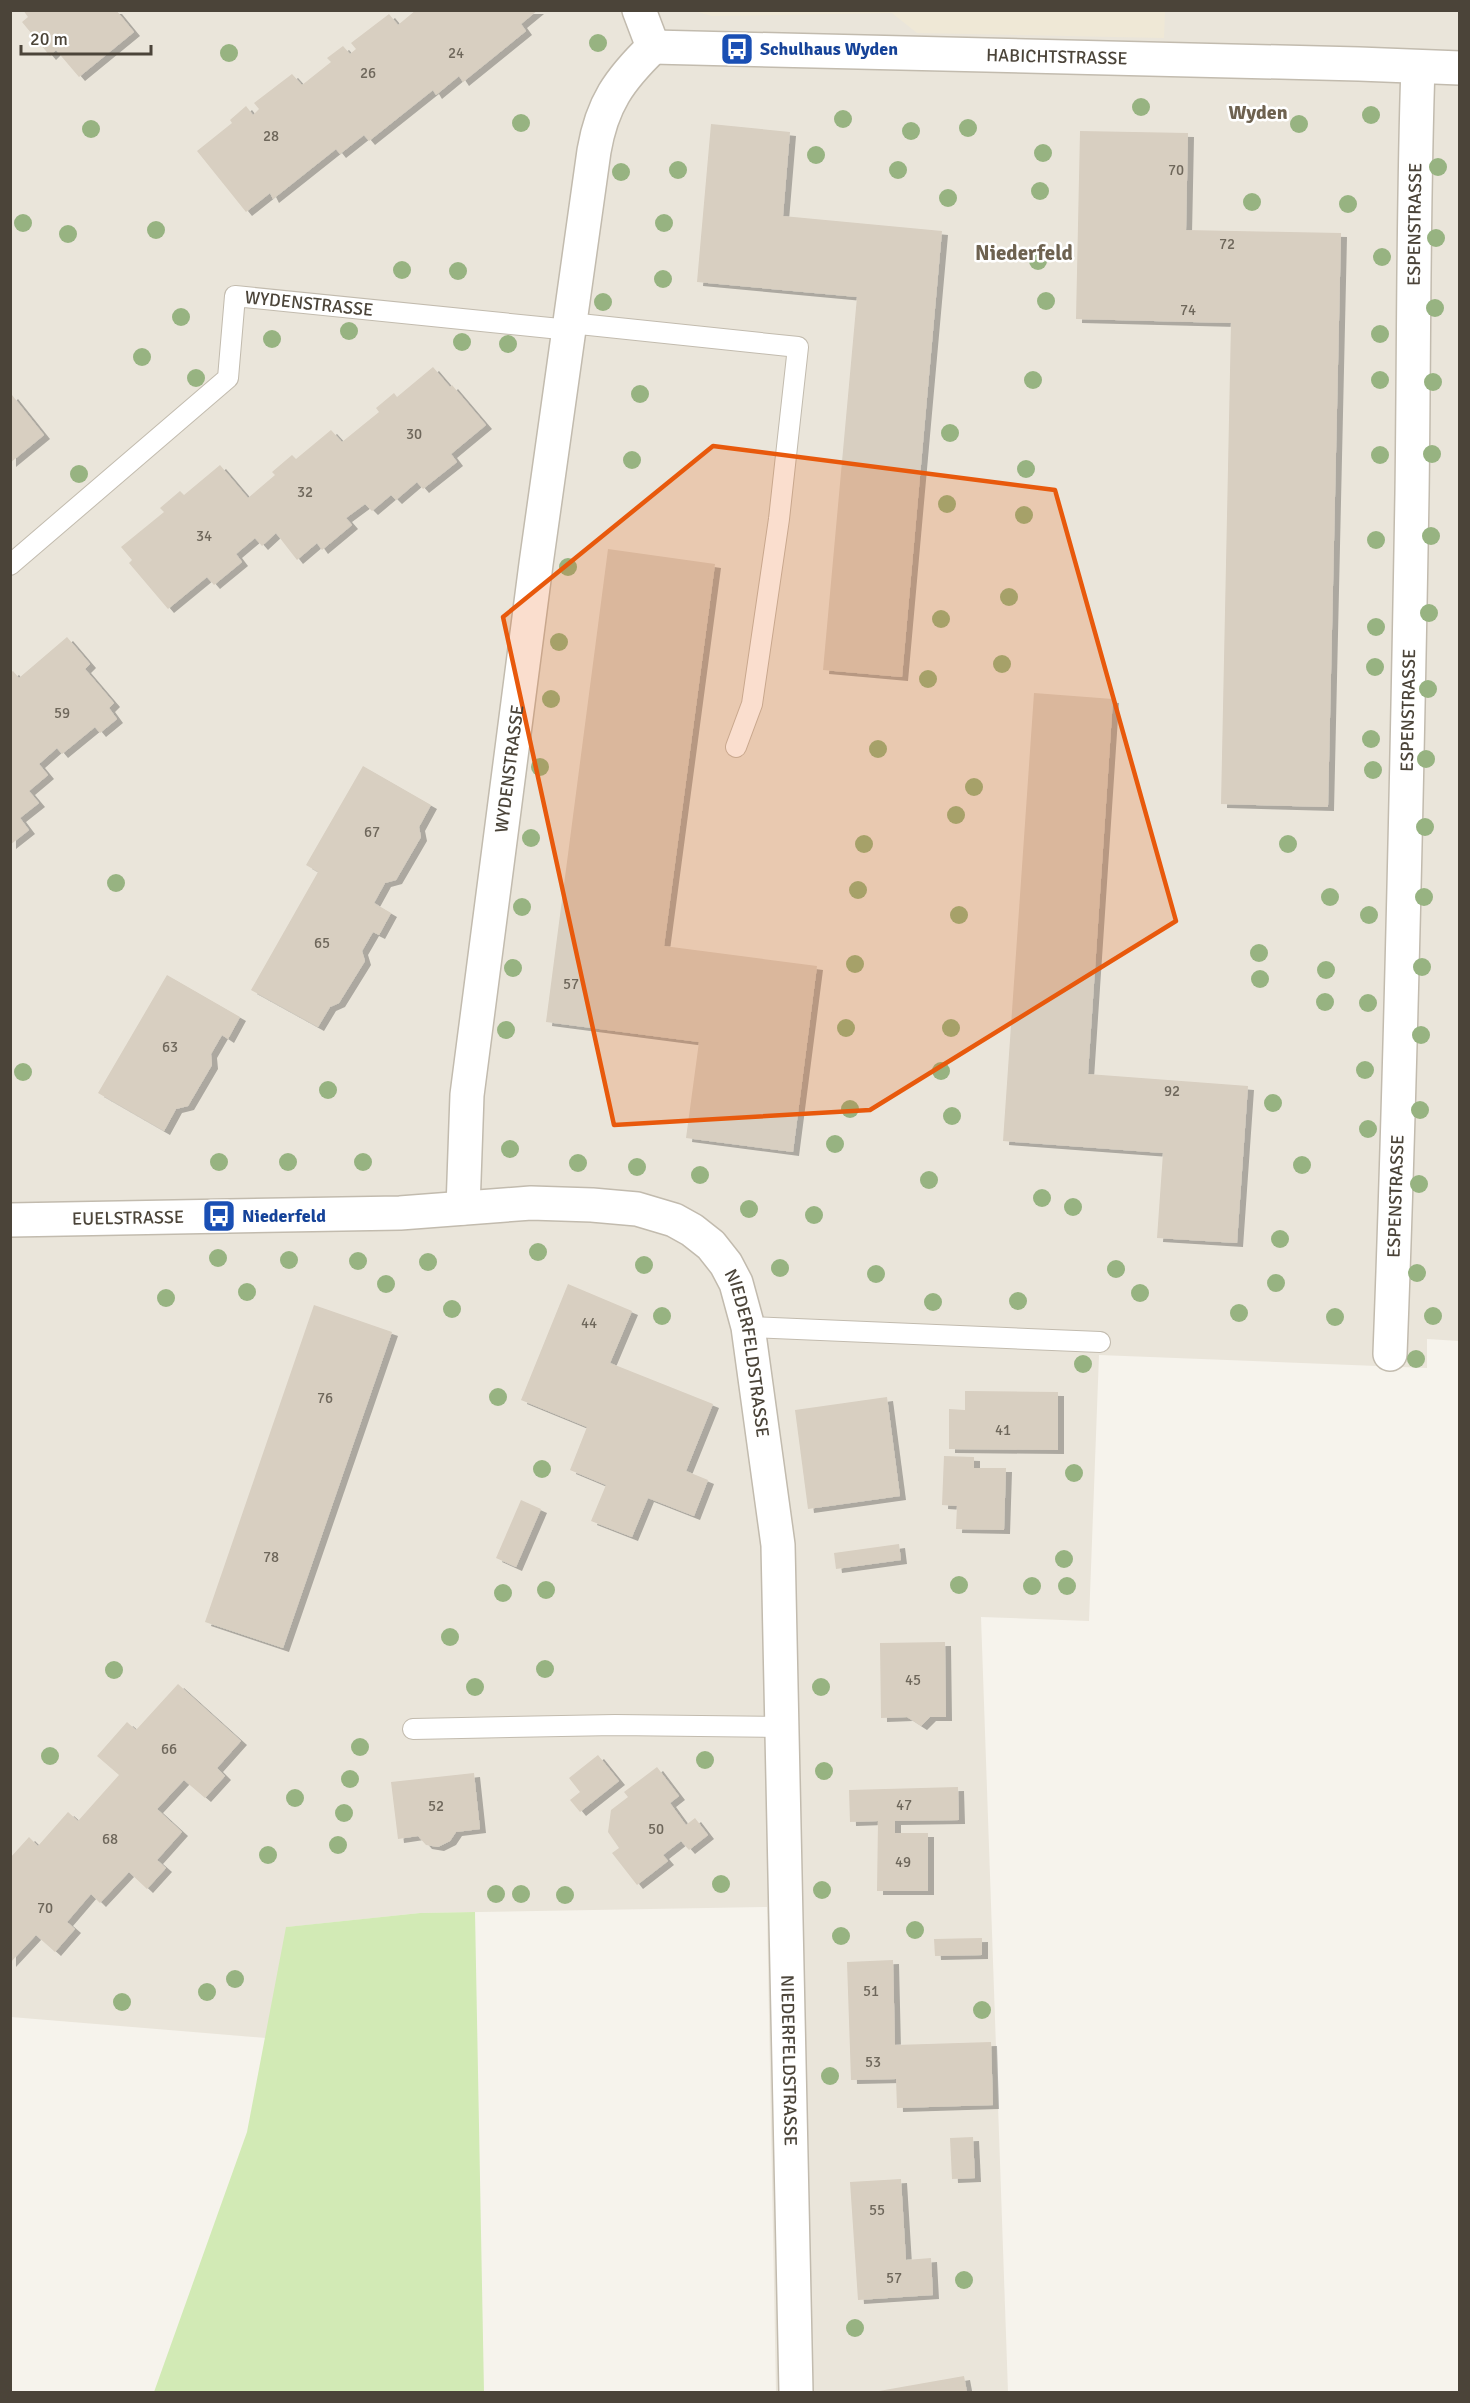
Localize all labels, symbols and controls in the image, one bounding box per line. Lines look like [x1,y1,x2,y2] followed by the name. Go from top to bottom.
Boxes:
[21,18,152,56] scale bar
[30,28,68,50] text: 20 m
[719,31,755,67] bus stop icon: Schulhaus Wyden
[760,38,898,60] place label: Schulhaus Wyden
[448,44,464,62] house number: 24
[986,44,1128,69] street label: HABICHTSTRASSE
[360,64,376,82] house number: 26
[1228,100,1288,125] district label: Wyden
[263,127,279,145] house number: 28
[1168,161,1184,179] house number: 70
[1403,162,1426,286] street label: ESPENSTRASSE
[1219,235,1235,253] house number: 72
[975,240,1073,266] district label: Niederfeld
[244,286,374,321] street label: WYDENSTRASSE
[1180,301,1196,319] house number: 74
[406,425,422,443] house number: 30
[297,483,313,501] house number: 32
[196,527,212,545] house number: 34
[1396,648,1420,772] street label: ESPENSTRASSE
[490,703,529,834] street label: WYDENSTRASSE
[54,704,70,722] house number: 59
[364,823,380,841] house number: 67
[314,934,330,952] house number: 65
[563,975,579,993] house number: 57
[162,1038,178,1056] house number: 63
[1164,1082,1180,1100] house number: 92
[1383,1134,1409,1258] street label: ESPENSTRASSE
[201,1198,237,1234] bus stop icon: Niederfeld
[242,1205,326,1227] place label: Niederfeld
[72,1206,184,1230] street label: EUELSTRASSE
[720,1265,774,1439] street label: NIEDERFELDSTRASSE
[581,1314,597,1332] house number: 44
[317,1389,333,1407] house number: 76
[995,1421,1011,1439] house number: 41
[263,1548,279,1566] house number: 78
[905,1671,921,1689] house number: 45
[161,1740,177,1758] house number: 66
[896,1796,912,1814] house number: 47
[428,1797,444,1815] house number: 52
[648,1820,664,1838] house number: 50
[102,1830,118,1848] house number: 68
[895,1853,911,1871] house number: 49
[37,1899,53,1917] house number: 70
[776,1975,802,2146] street label: NIEDERFELDSTRASSE
[863,1982,879,2000] house number: 51
[865,2053,881,2071] house number: 53
[869,2201,885,2219] house number: 55
[886,2269,902,2287] house number: 57

